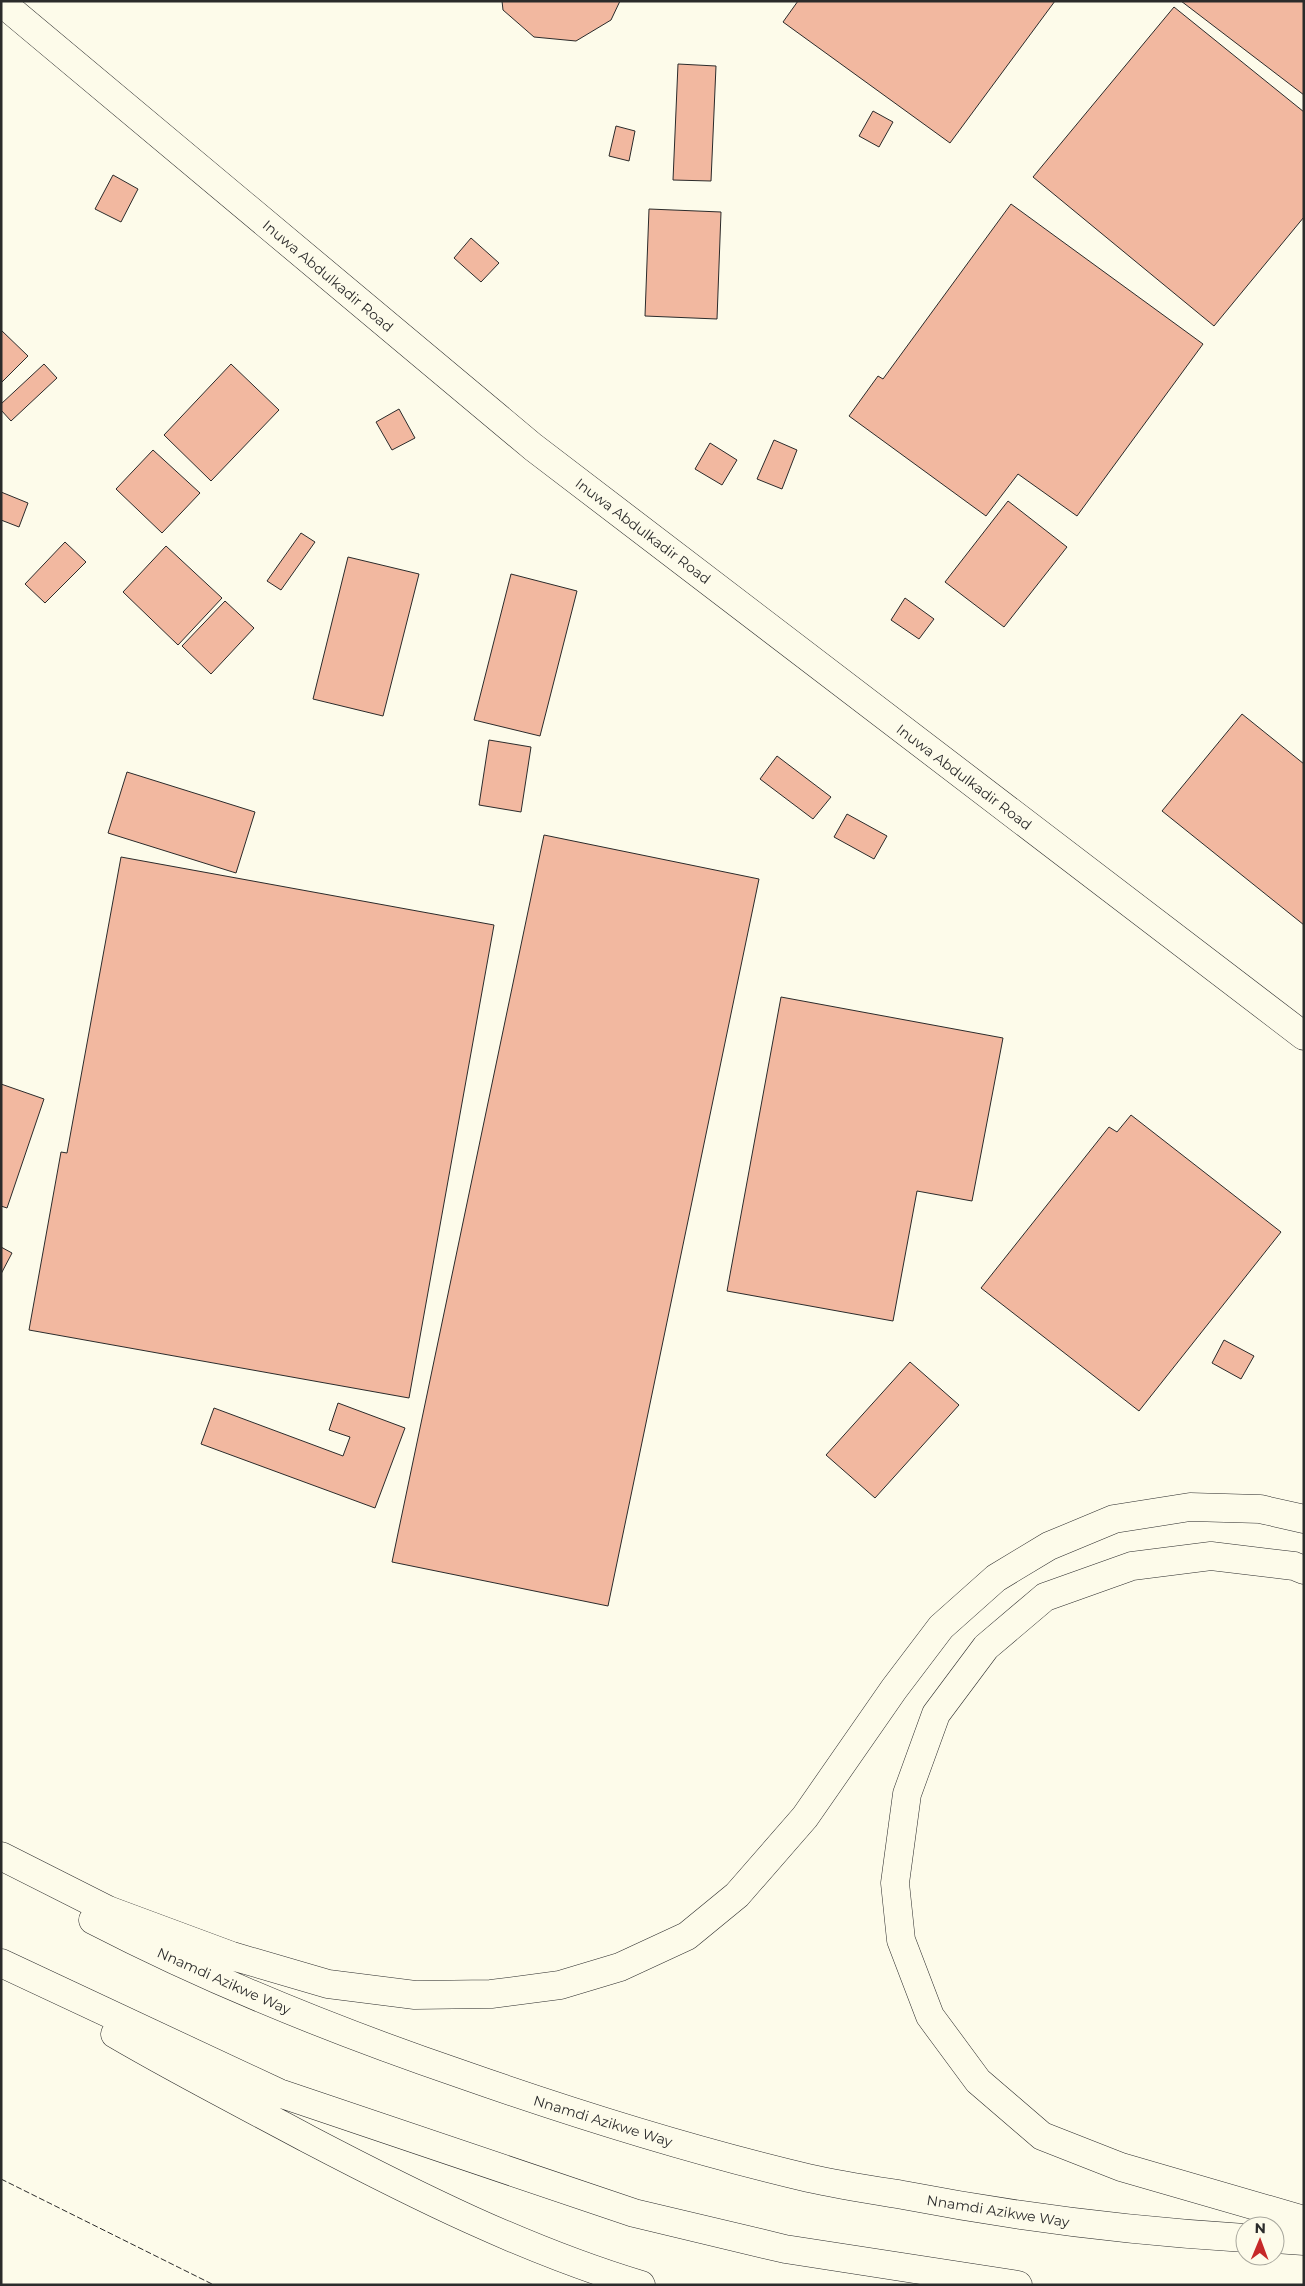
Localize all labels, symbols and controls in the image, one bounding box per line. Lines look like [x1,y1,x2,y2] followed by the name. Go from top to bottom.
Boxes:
[259,216,397,336] street label: Inuwa Abdulkadir Road
[572,474,714,588] street label: Inuwa Abdulkadir Road
[893,720,1035,834] street label: Inuwa Abdulkadir Road
[154,1943,294,2019] street label: Nnamdi Azikwe Way
[531,2091,675,2151] street label: Nnamdi Azikwe Way
[925,2191,1071,2231] street label: Nnamdi Azikwe Way
[1235,2216,1285,2266] north arrow
[1254,2219,1266,2237] text: N

